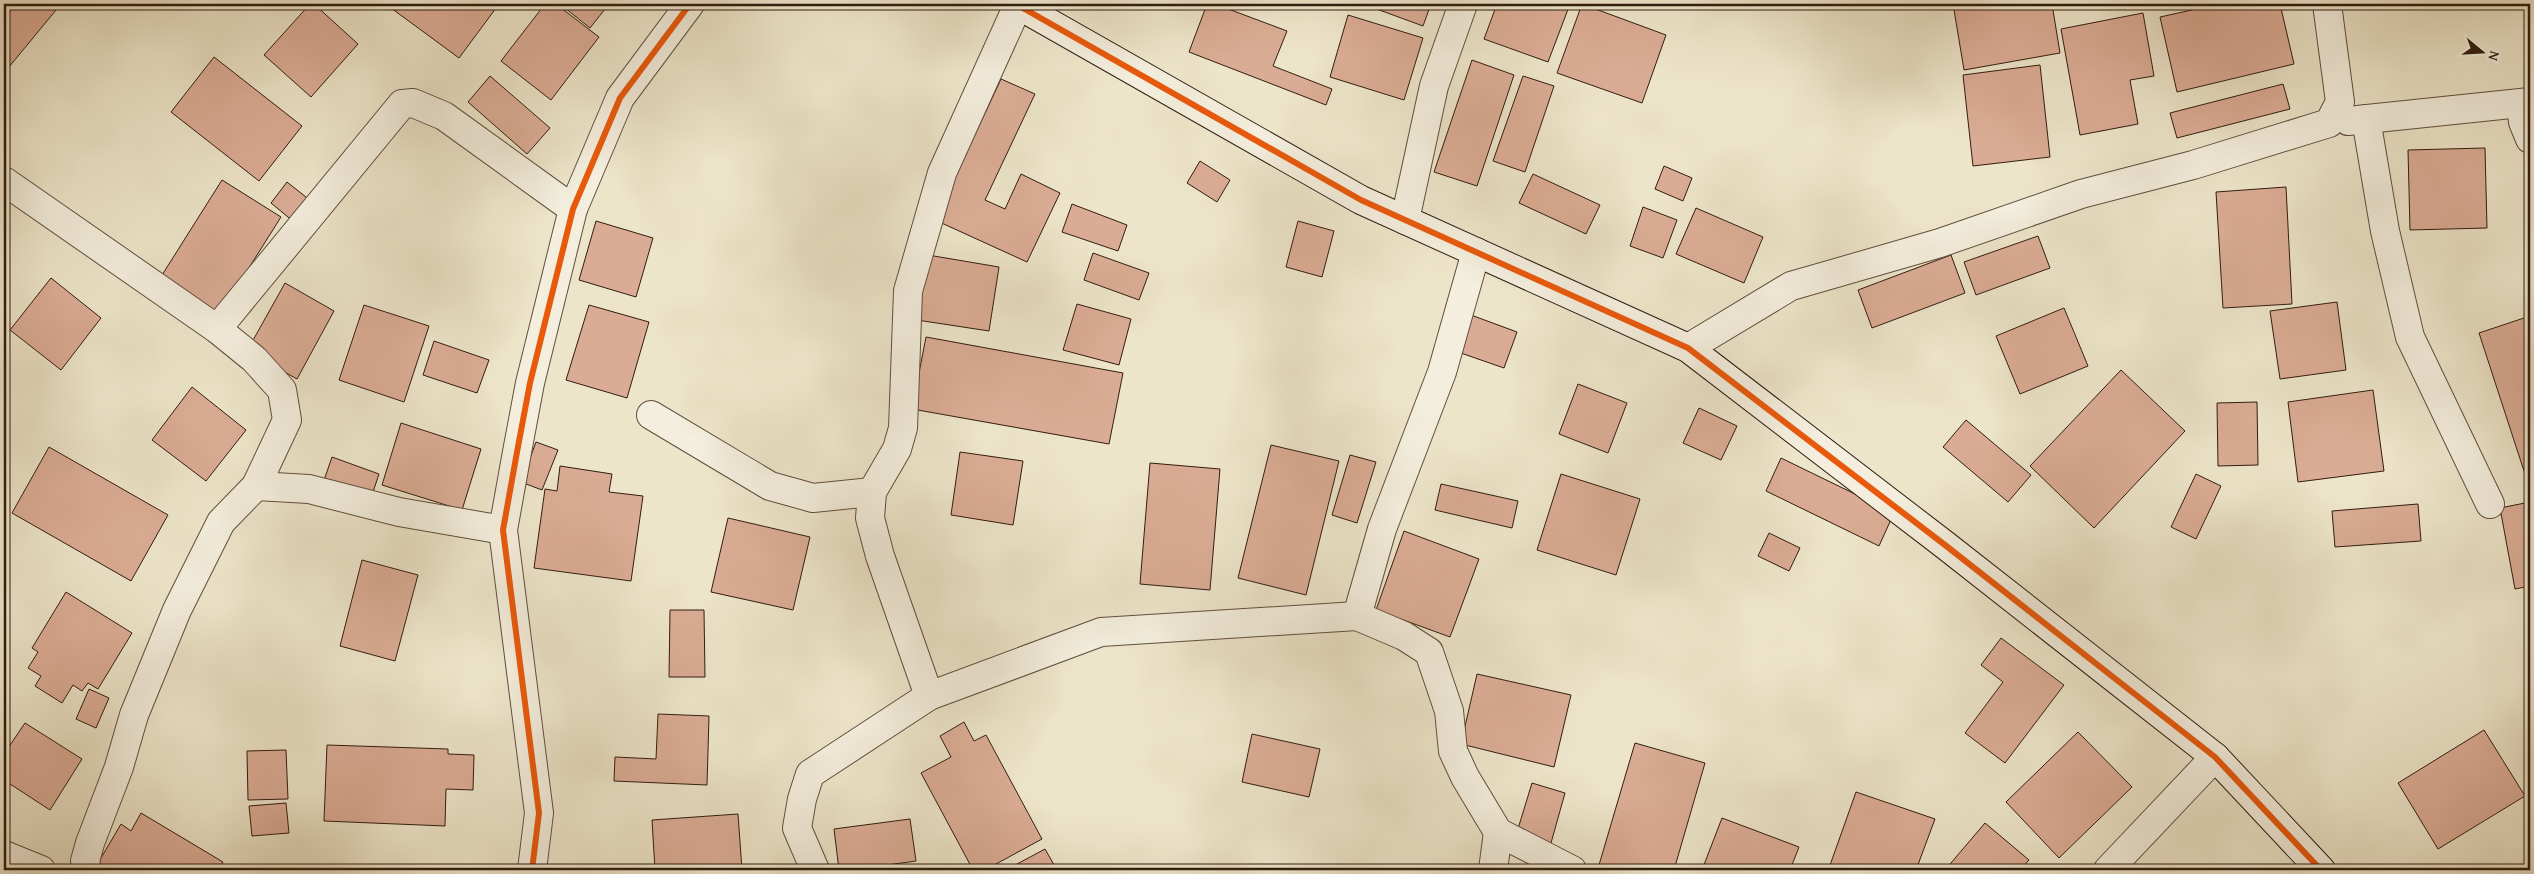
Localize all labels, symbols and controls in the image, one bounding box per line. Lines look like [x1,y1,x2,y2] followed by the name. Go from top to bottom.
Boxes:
[2456,28,2506,78] north arrow
[2483,48,2505,64] text: N

